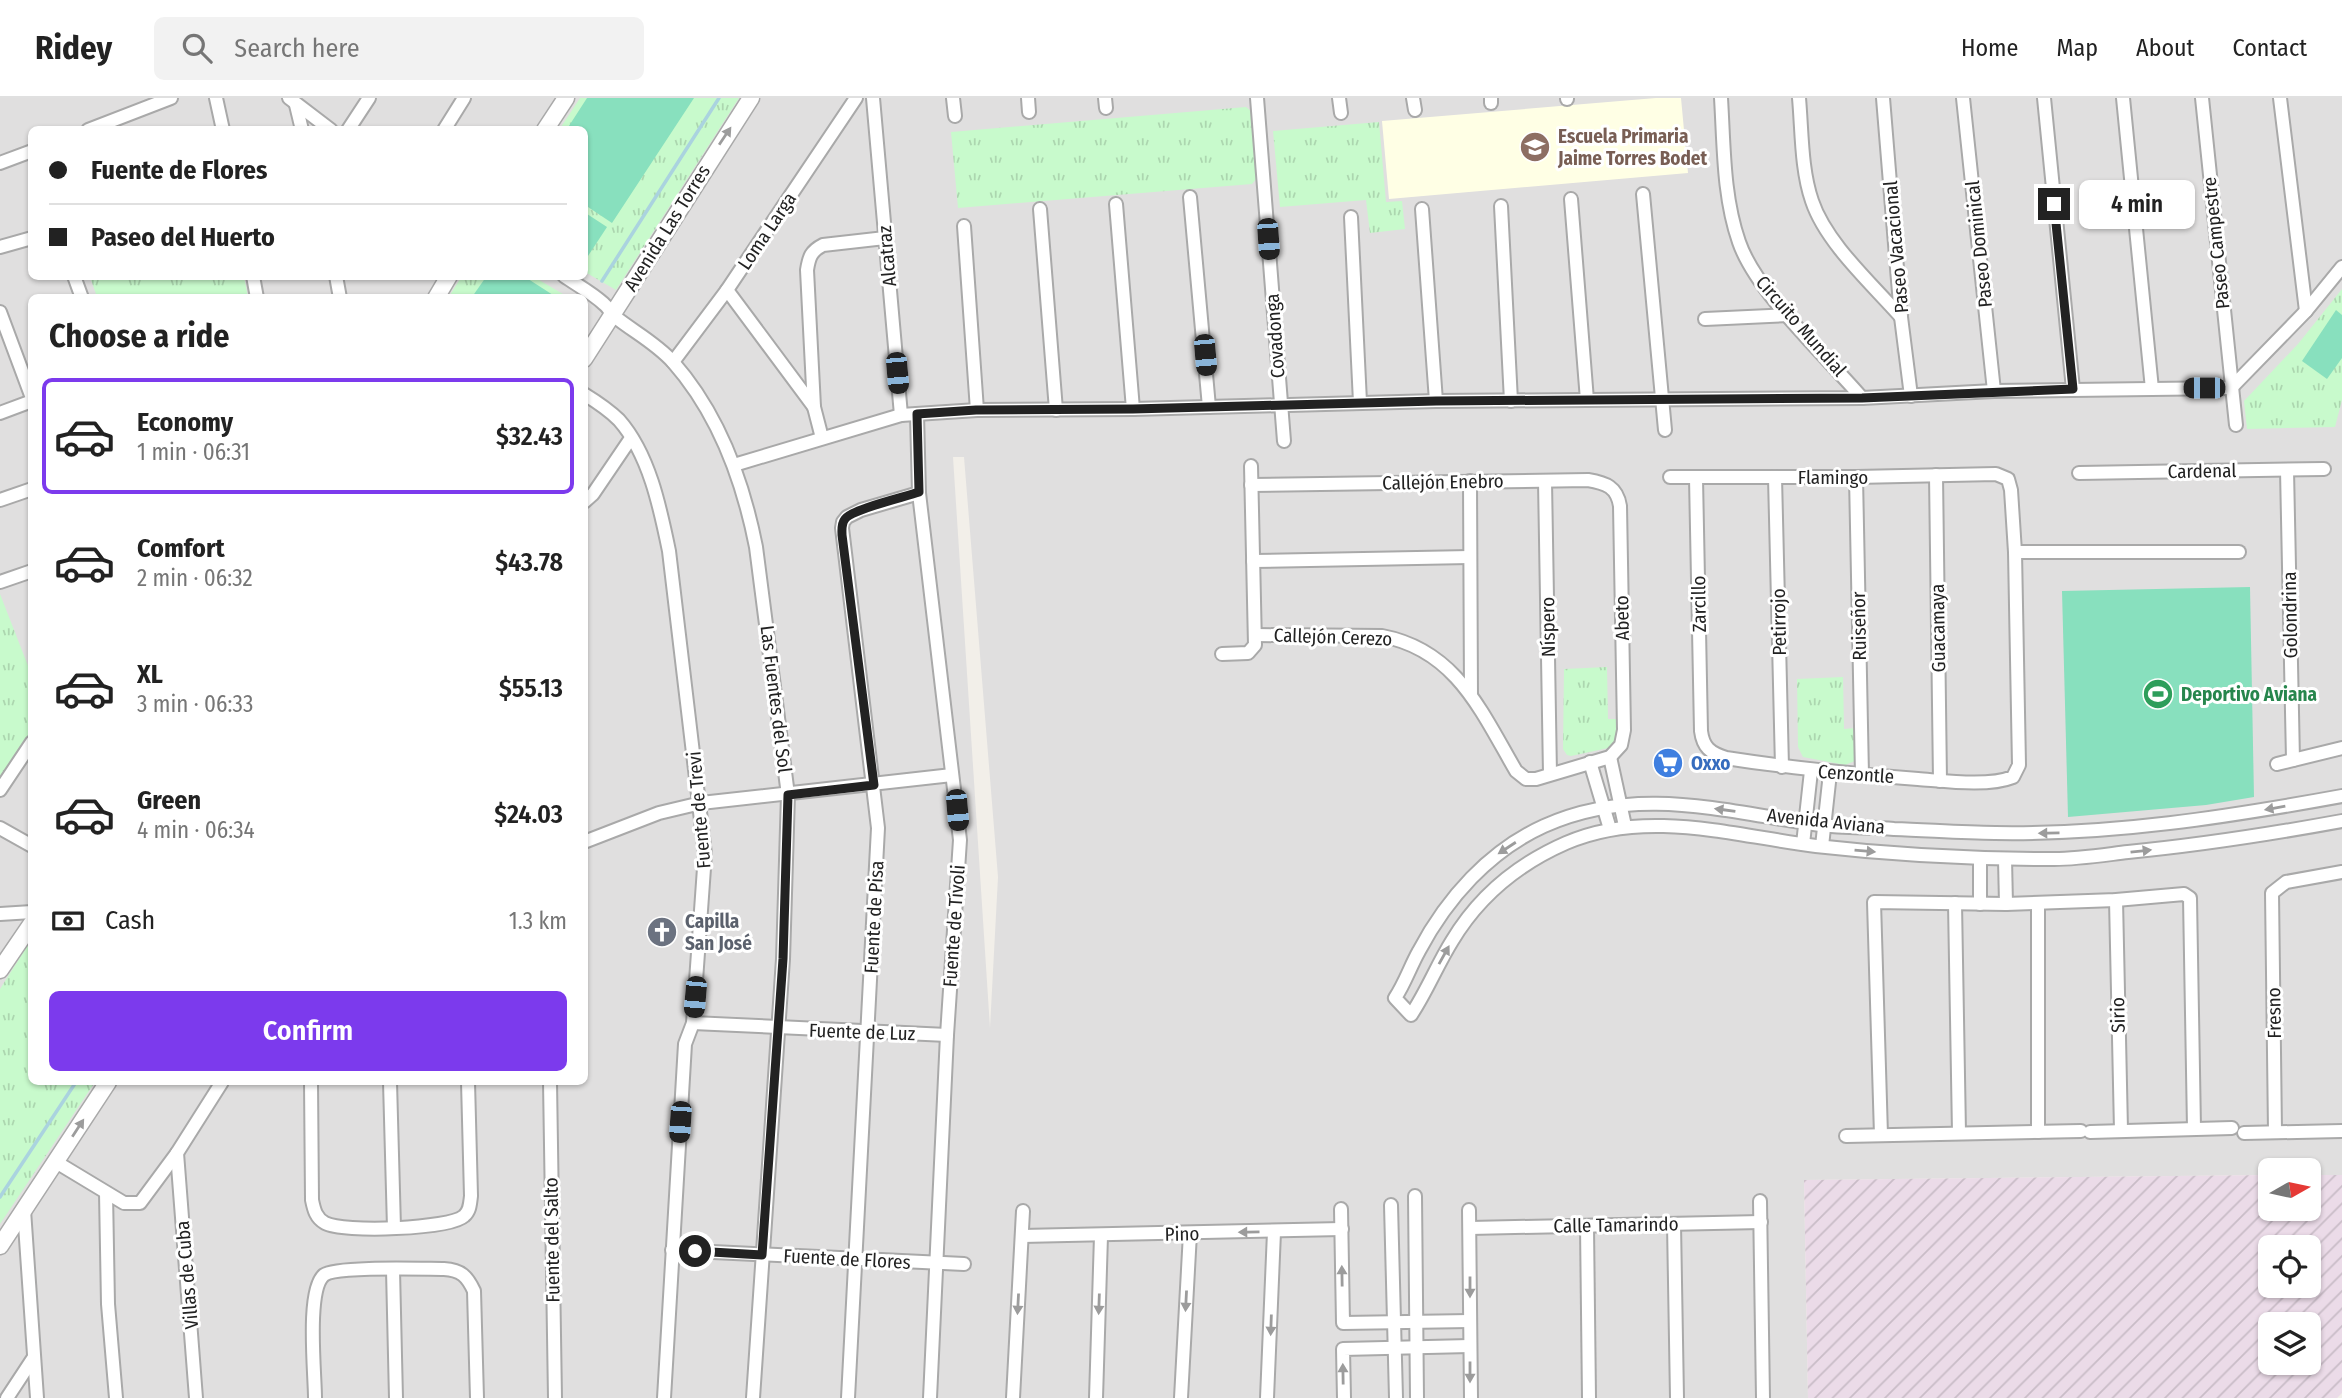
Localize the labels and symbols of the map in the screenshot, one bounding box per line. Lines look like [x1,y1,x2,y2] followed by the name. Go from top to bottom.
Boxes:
[1557,125,1707,170] place label: Escuela Primaria Jaime Torres Bodet
[718,127,732,145] one-way arrow
[1518,130,1552,164] school or university icon: Escuela Primaria Jaime Torres Bodet
[619,161,715,295] street label: Avenida Las Torres
[2198,176,2234,310] street label: Paseo Campestre
[1961,179,1997,309] street label: Paseo Dominical
[1879,180,1913,314] street label: Paseo Vacacional
[2078,180,2194,228] callout: 4 min
[733,188,801,274] street label: Loma Larga
[2038,188,2070,220] route end
[1257,217,1280,261] car
[873,224,901,288] street label: Alcatraz
[1751,271,1851,381] street label: Circuito Mundial
[1261,293,1289,379] street label: Covadonga
[1193,333,1218,377] car
[885,351,910,395] car
[2184,378,2226,399] car
[2168,459,2236,483] street label: Cardenal
[1798,466,1868,489] street label: Flamingo
[1382,469,1504,495] street label: Callejón Enebro
[2278,571,2302,659] street label: Golondrina
[1687,575,1711,633] street label: Zarcillo
[1926,584,1950,672] street label: Guacamaya
[1767,588,1791,656] street label: Petirrojo
[1847,591,1871,661] street label: Ruiseñor
[1610,595,1634,641] street label: Abeto
[1536,597,1560,657] street label: Níspero
[1273,623,1393,651] street label: Callejón Cerezo
[756,624,796,774] street label: Las Fuentes del Sol
[2141,677,2175,711] sports icon: Deportivo Aviana
[2181,683,2317,706] place label: Deportivo Aviana
[1651,746,1685,780] supermarket icon: Oxxo
[682,750,716,870] street label: Fuente de Trevi
[1691,752,1731,775] place label: Oxxo
[1817,760,1895,788] street label: Cenzontle
[945,788,970,832] car
[1766,803,1886,839] street label: Avenida Aviana
[2264,803,2286,814] one-way arrow
[1714,804,1736,815] one-way arrow
[2038,827,2060,839] one-way arrow
[1497,841,1517,854] one-way arrow
[1854,845,1876,856] one-way arrow
[2130,845,2152,856] one-way arrow
[860,860,888,974] street label: Fuente de Pisa
[938,864,970,988] street label: Fuente de Tívoli
[685,910,752,955] place label: Capilla San José
[645,915,679,949] church icon: Capilla San José
[1438,945,1450,965] one-way arrow
[683,975,708,1019] car
[2262,987,2286,1039] street label: Fresno
[2106,997,2130,1033] street label: Sirio
[808,1019,916,1045] street label: Fuente de Luz
[669,1100,692,1144] car
[71,1119,85,1137] one-way arrow
[2258,1158,2320,1222] north arrow
[539,1177,565,1303] street label: Fuente del Salto
[1553,1212,1679,1238] street label: Calle Tamarindo
[171,1220,203,1330] street label: Villas de Cuba
[1164,1222,1200,1246] street label: Pino
[1238,1227,1260,1238] one-way arrow
[679,1235,711,1267] route start
[783,1244,911,1274] street label: Fuente de Flores
[1336,1265,1348,1287] one-way arrow
[1464,1276,1476,1298] one-way arrow
[1180,1291,1191,1313] one-way arrow
[1012,1293,1023,1315] one-way arrow
[1093,1293,1105,1315] one-way arrow
[1265,1314,1276,1336] one-way arrow
[1464,1361,1476,1383] one-way arrow
[1337,1362,1349,1384] one-way arrow

